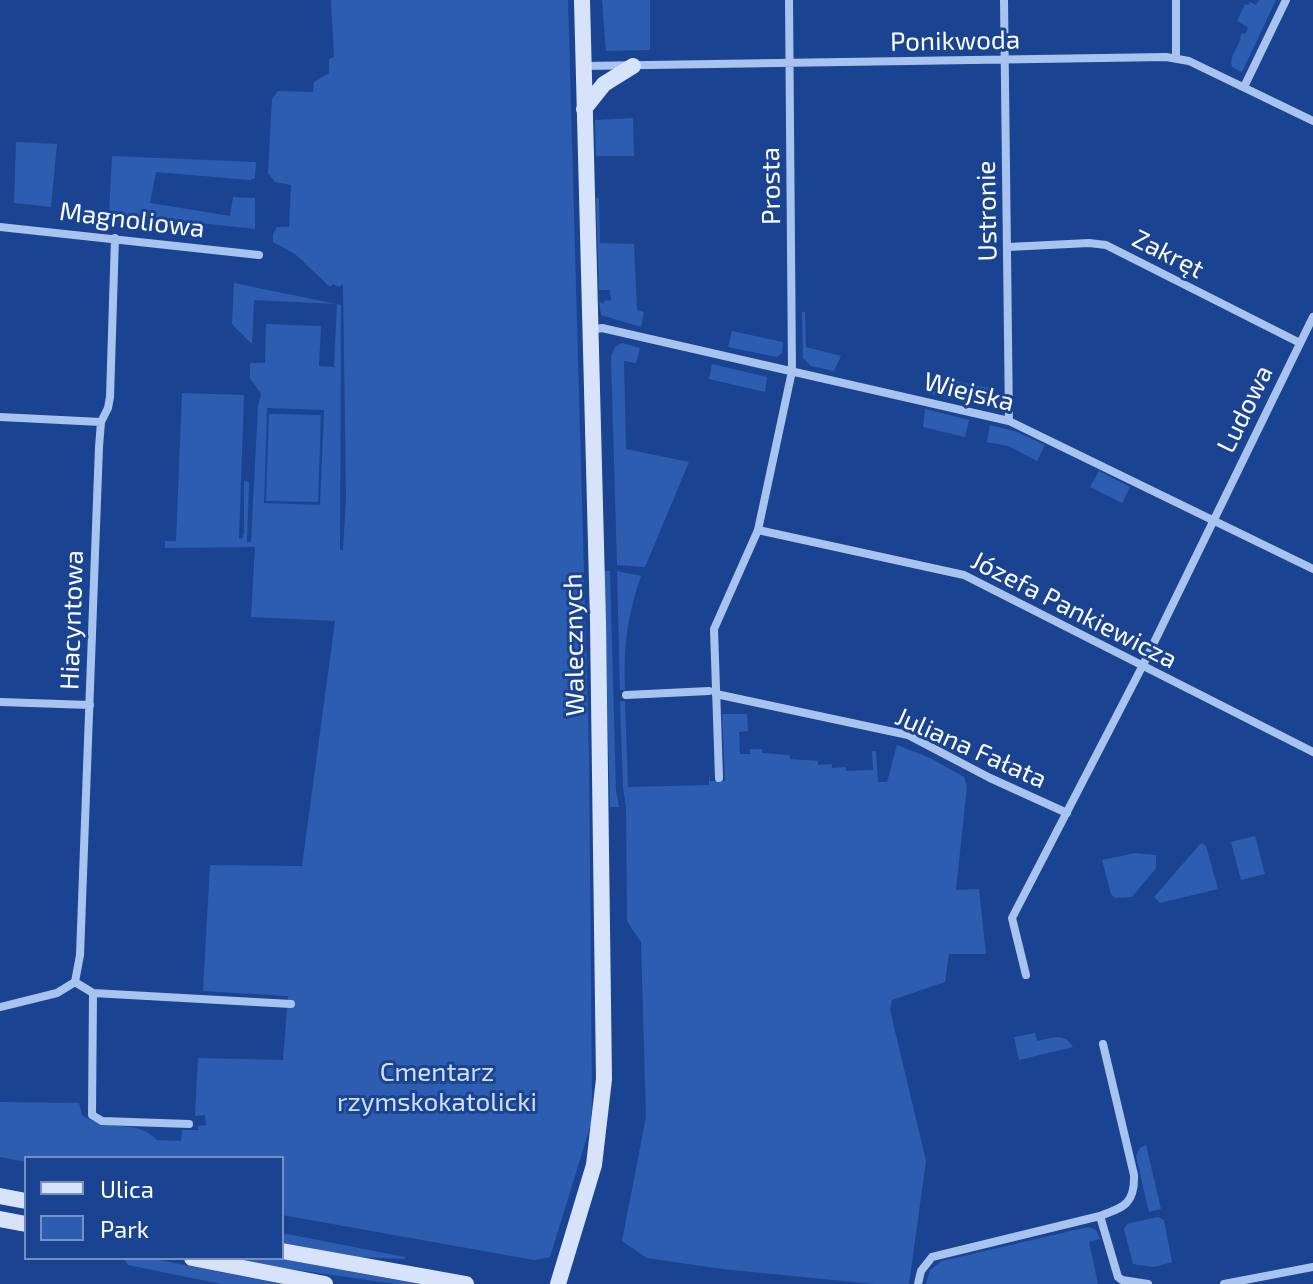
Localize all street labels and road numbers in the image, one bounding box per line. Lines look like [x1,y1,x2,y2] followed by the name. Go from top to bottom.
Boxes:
[890,24,1020,58] street label: Ponikwoda
[755,147,787,225] street label: Prosta
[971,160,1003,262] street label: Ustronie
[58,196,206,244] street label: Magnoliowa
[1127,223,1209,285] street label: Zakręt
[1211,360,1279,458] street label: Ludowa
[920,366,1018,418] street label: Wiejska
[966,545,1182,675] street label: Józefa Pankiewicza
[54,550,90,690] street label: Hiacyntowa
[557,573,591,717] street label: Walecznych
[891,701,1051,795] street label: Juliana Fałata

